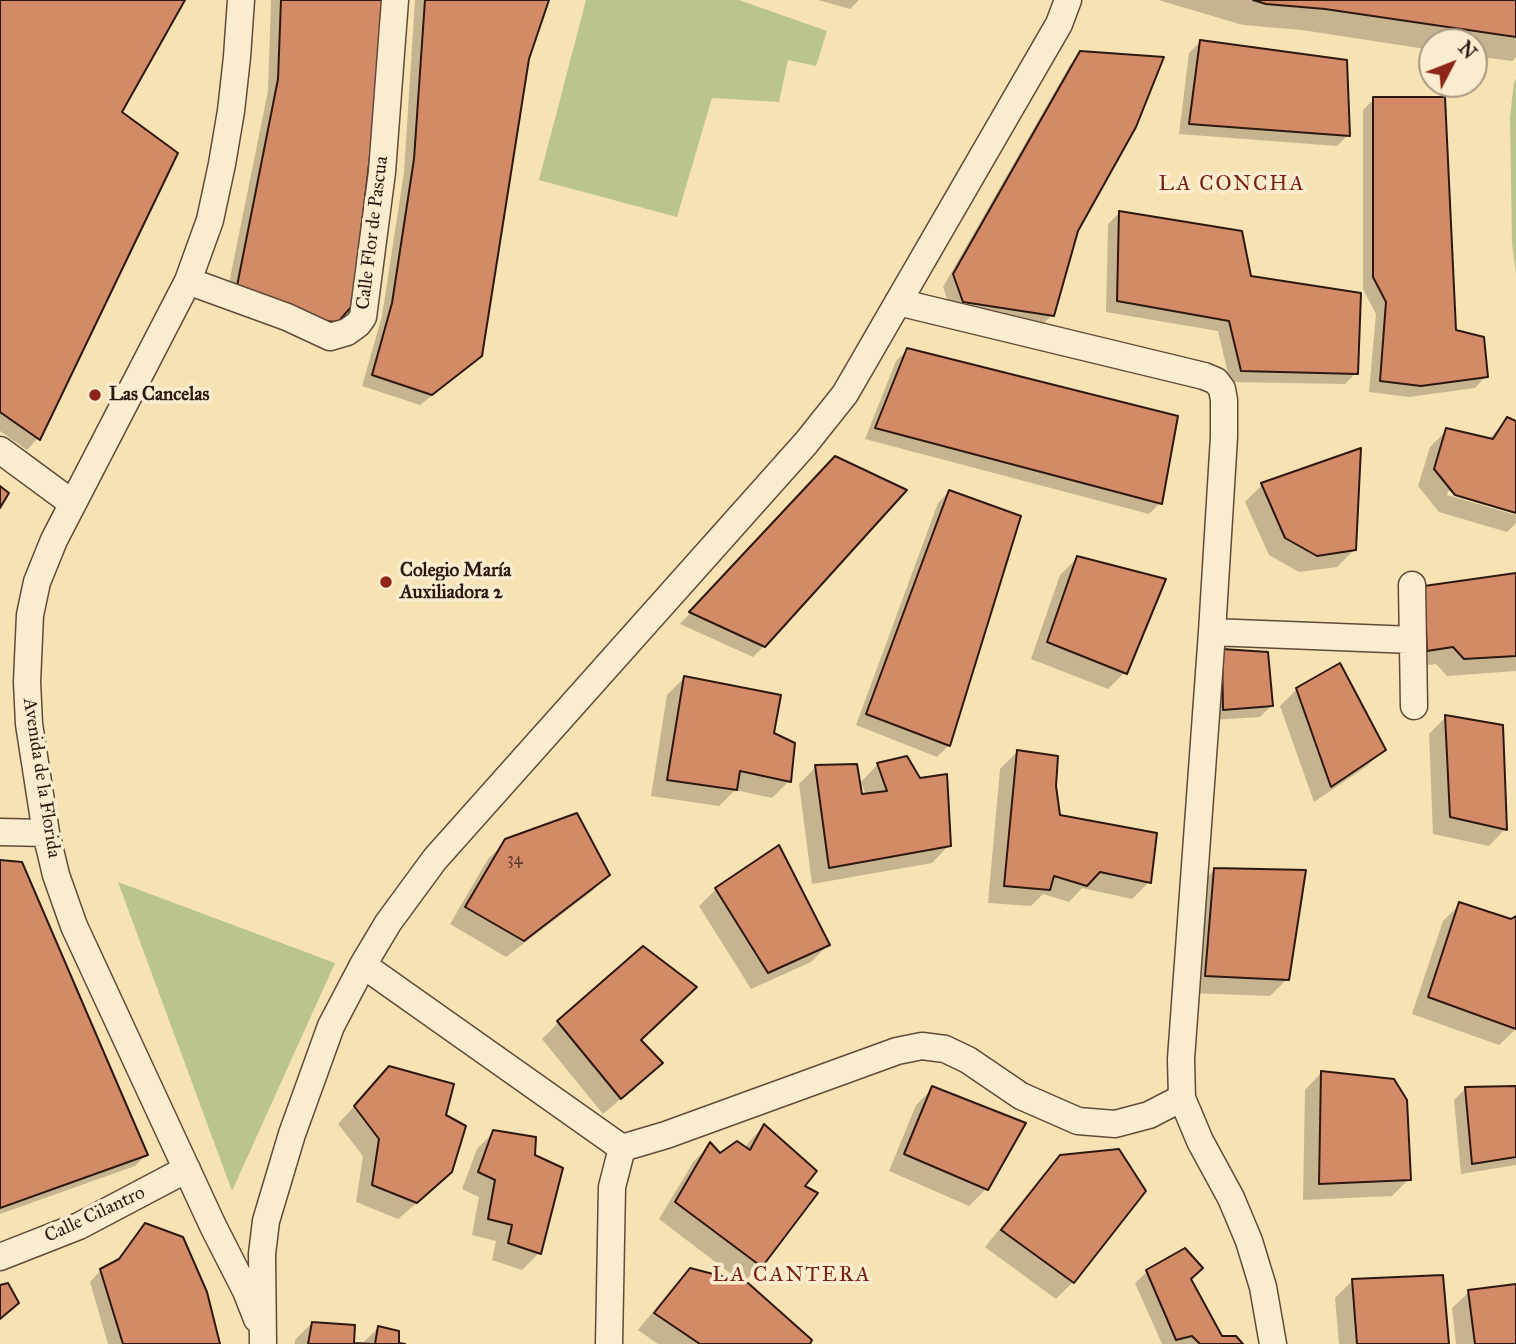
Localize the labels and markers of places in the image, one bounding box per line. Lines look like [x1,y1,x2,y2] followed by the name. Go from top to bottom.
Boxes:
[109,384,209,406] place label: Las Cancelas
[87,387,103,403] marker: Las Cancelas
[400,560,511,604] place label: Colegio María Auxiliadora 2
[378,574,394,590] marker: Colegio María Auxiliadora 2

